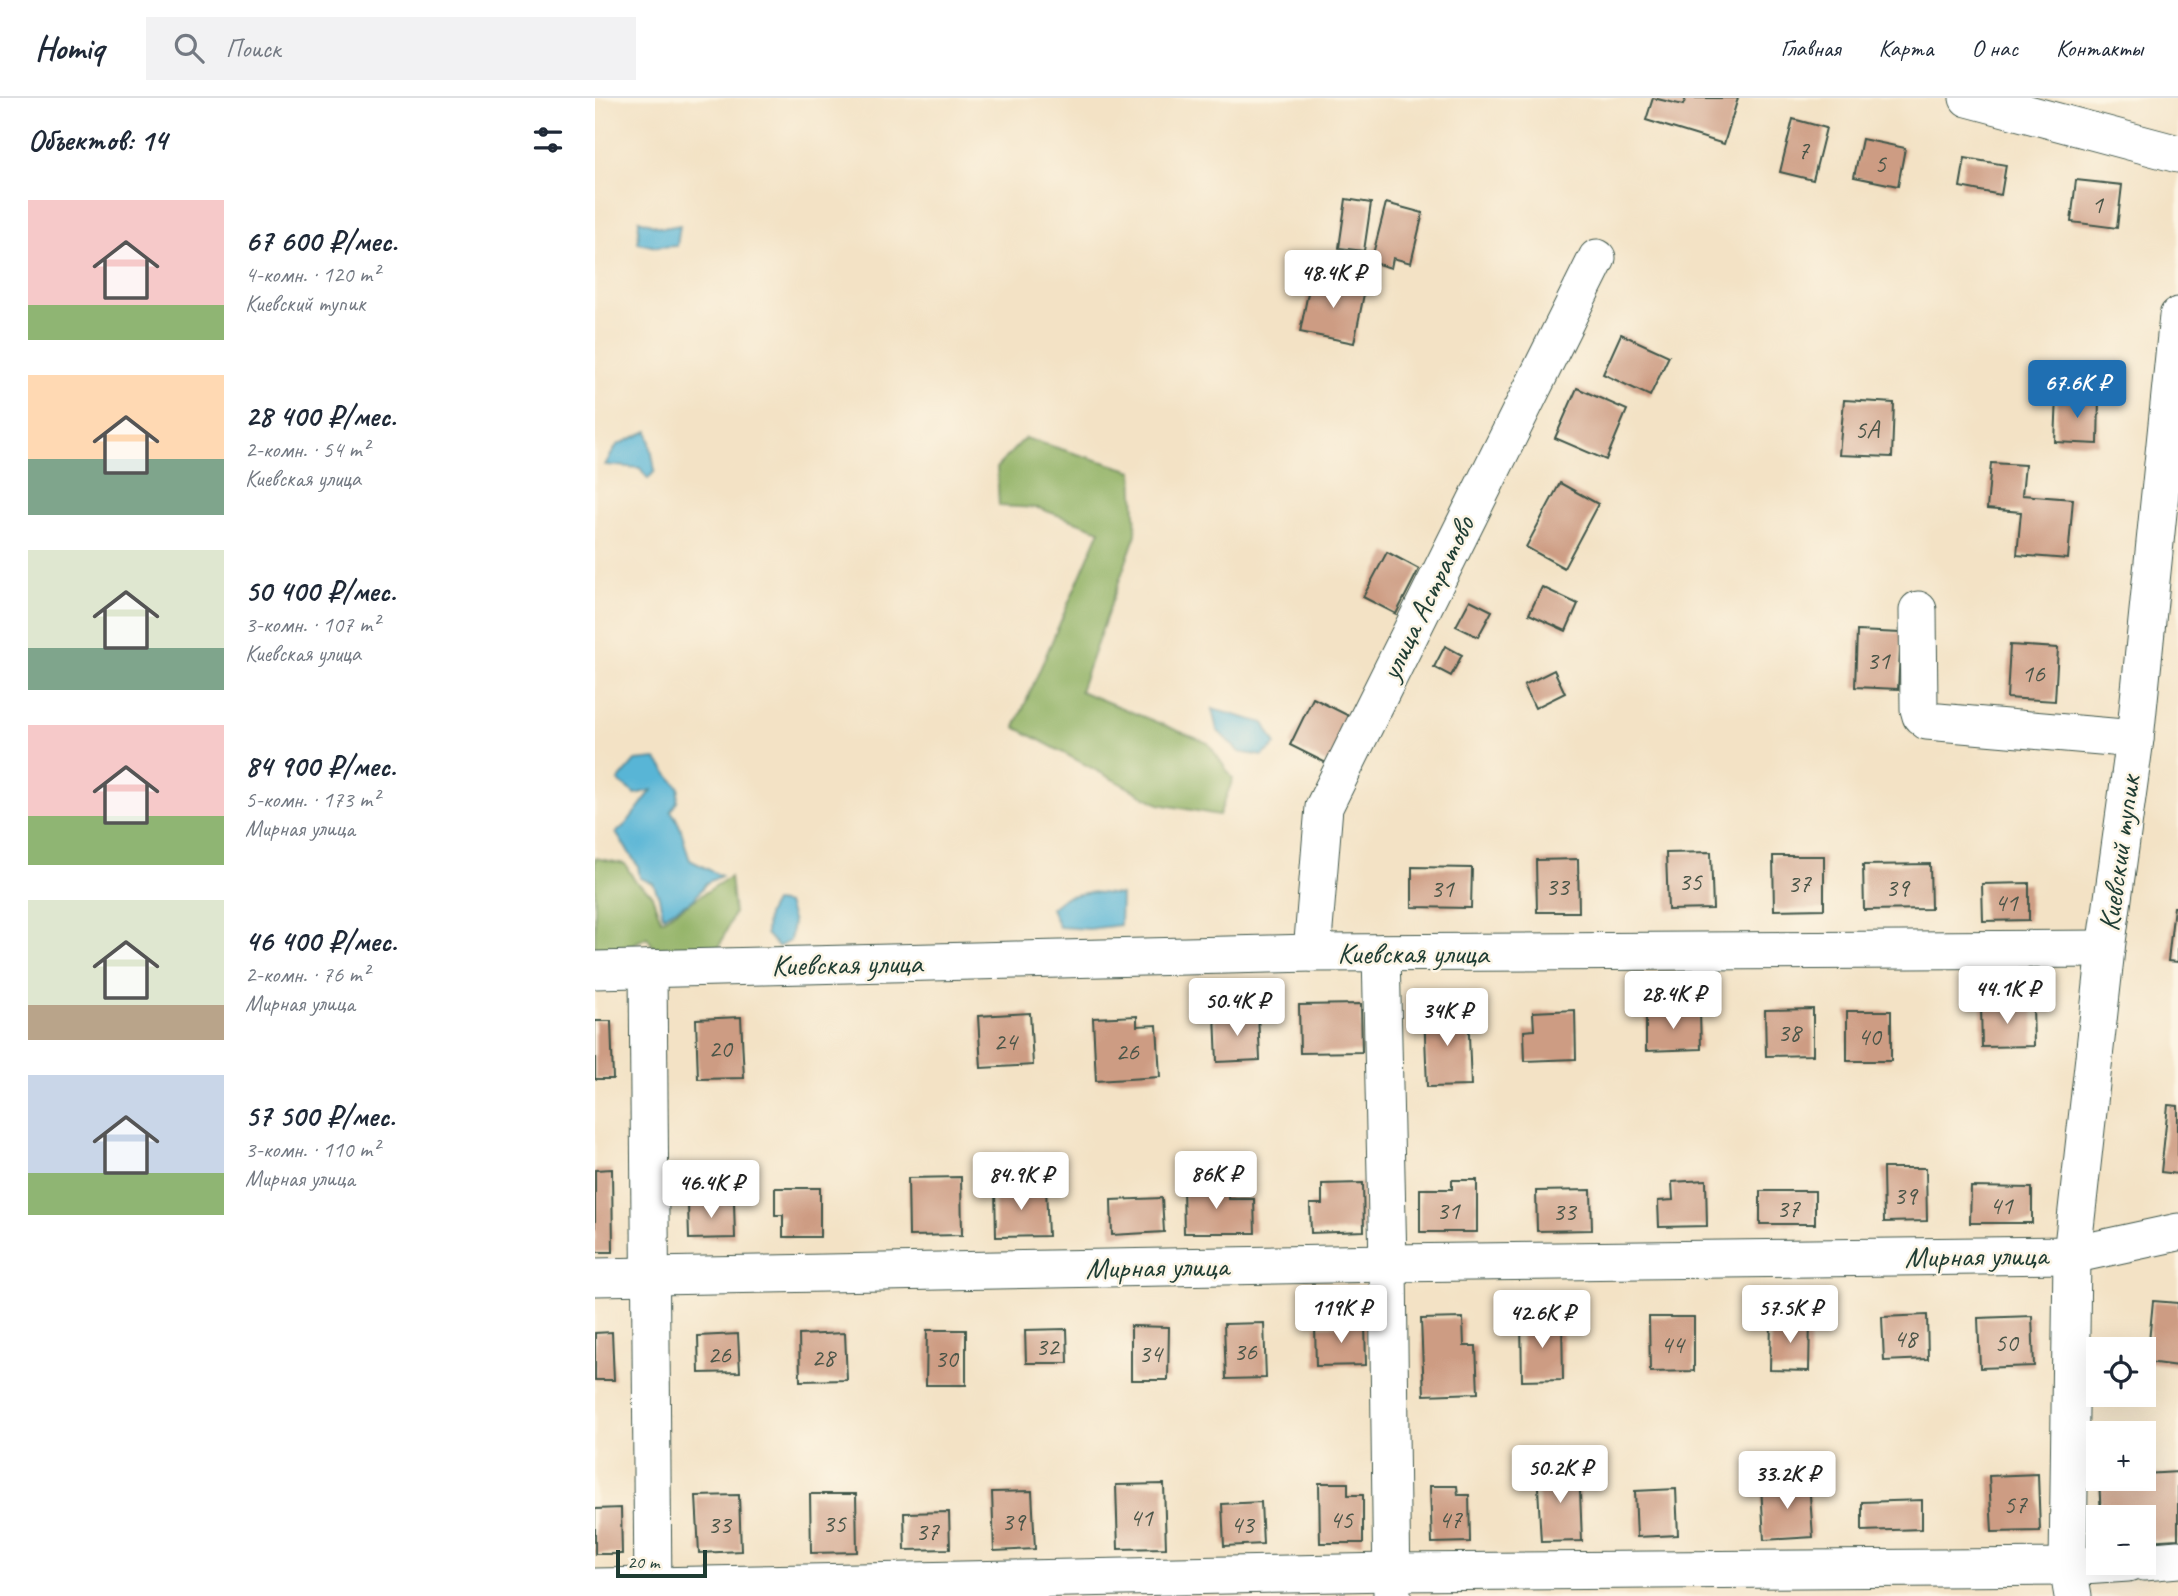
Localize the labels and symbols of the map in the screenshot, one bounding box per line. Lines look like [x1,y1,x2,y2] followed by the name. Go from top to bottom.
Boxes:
[1797,134,1810,167] house number: 7
[1874,147,1887,180] house number: 5
[2091,188,2104,221] house number: 1
[1268,250,1398,310] pin: 48.4K ₽
[2012,360,2142,420] pin: 67.6K ₽
[1855,413,1881,446] house number: 5А
[1370,508,1484,688] street label: улица Астратово
[1866,644,1891,677] house number: 31
[2021,657,2046,690] house number: 16
[2089,771,2149,933] street label: Киевский тупик
[1678,865,1703,898] house number: 35
[1787,867,1812,900] house number: 37
[1545,870,1571,903] house number: 33
[1885,871,1911,904] house number: 39
[1430,872,1455,905] house number: 31
[1994,886,2019,919] house number: 41
[1337,934,1490,972] street label: Киевская улица
[771,944,925,984] street label: Киевская улица
[1942,967,2072,1026] pin: 44.1K ₽
[1608,972,1738,1031] pin: 28.4K ₽
[1172,978,1302,1038] pin: 50.4K ₽
[1398,988,1496,1048] pin: 34K ₽
[1777,1016,1803,1049] house number: 38
[1857,1020,1883,1053] house number: 40
[993,1025,1019,1058] house number: 24
[708,1032,734,1065] house number: 20
[1115,1035,1140,1068] house number: 26
[956,1152,1086,1212] pin: 84.9K ₽
[1167,1152,1265,1211] pin: 86K ₽
[646,1160,776,1220] pin: 46.4K ₽
[1893,1179,1919,1212] house number: 39
[1989,1189,2014,1222] house number: 41
[1776,1192,1801,1225] house number: 37
[1436,1194,1461,1227] house number: 31
[1552,1195,1578,1228] house number: 33
[1904,1236,2051,1276] street label: Мирная улица
[1085,1247,1232,1287] street label: Мирная улица
[1284,1286,1398,1345] pin: 119K ₽
[1725,1286,1855,1345] pin: 57.5K ₽
[1477,1290,1607,1350] pin: 42.6K ₽
[1893,1322,1919,1355] house number: 48
[1994,1326,2020,1359] house number: 50
[1660,1328,1686,1361] house number: 44
[1035,1330,1061,1363] house number: 32
[1233,1335,1258,1368] house number: 36
[1138,1337,1164,1370] house number: 34
[707,1338,732,1371] house number: 26
[811,1341,837,1374] house number: 28
[934,1342,960,1375] house number: 30
[1495,1446,1625,1505] pin: 50.2K ₽
[1722,1452,1852,1511] pin: 33.2K ₽
[2003,1488,2028,1521] house number: 57
[1129,1501,1154,1534] house number: 41
[1329,1503,1354,1536] house number: 45
[1438,1503,1463,1536] house number: 47
[1001,1505,1027,1538] house number: 39
[822,1507,847,1540] house number: 35
[707,1508,733,1541] house number: 33
[1230,1508,1256,1541] house number: 43
[915,1515,940,1548] house number: 37
[616,1547,707,1579] scale bar

